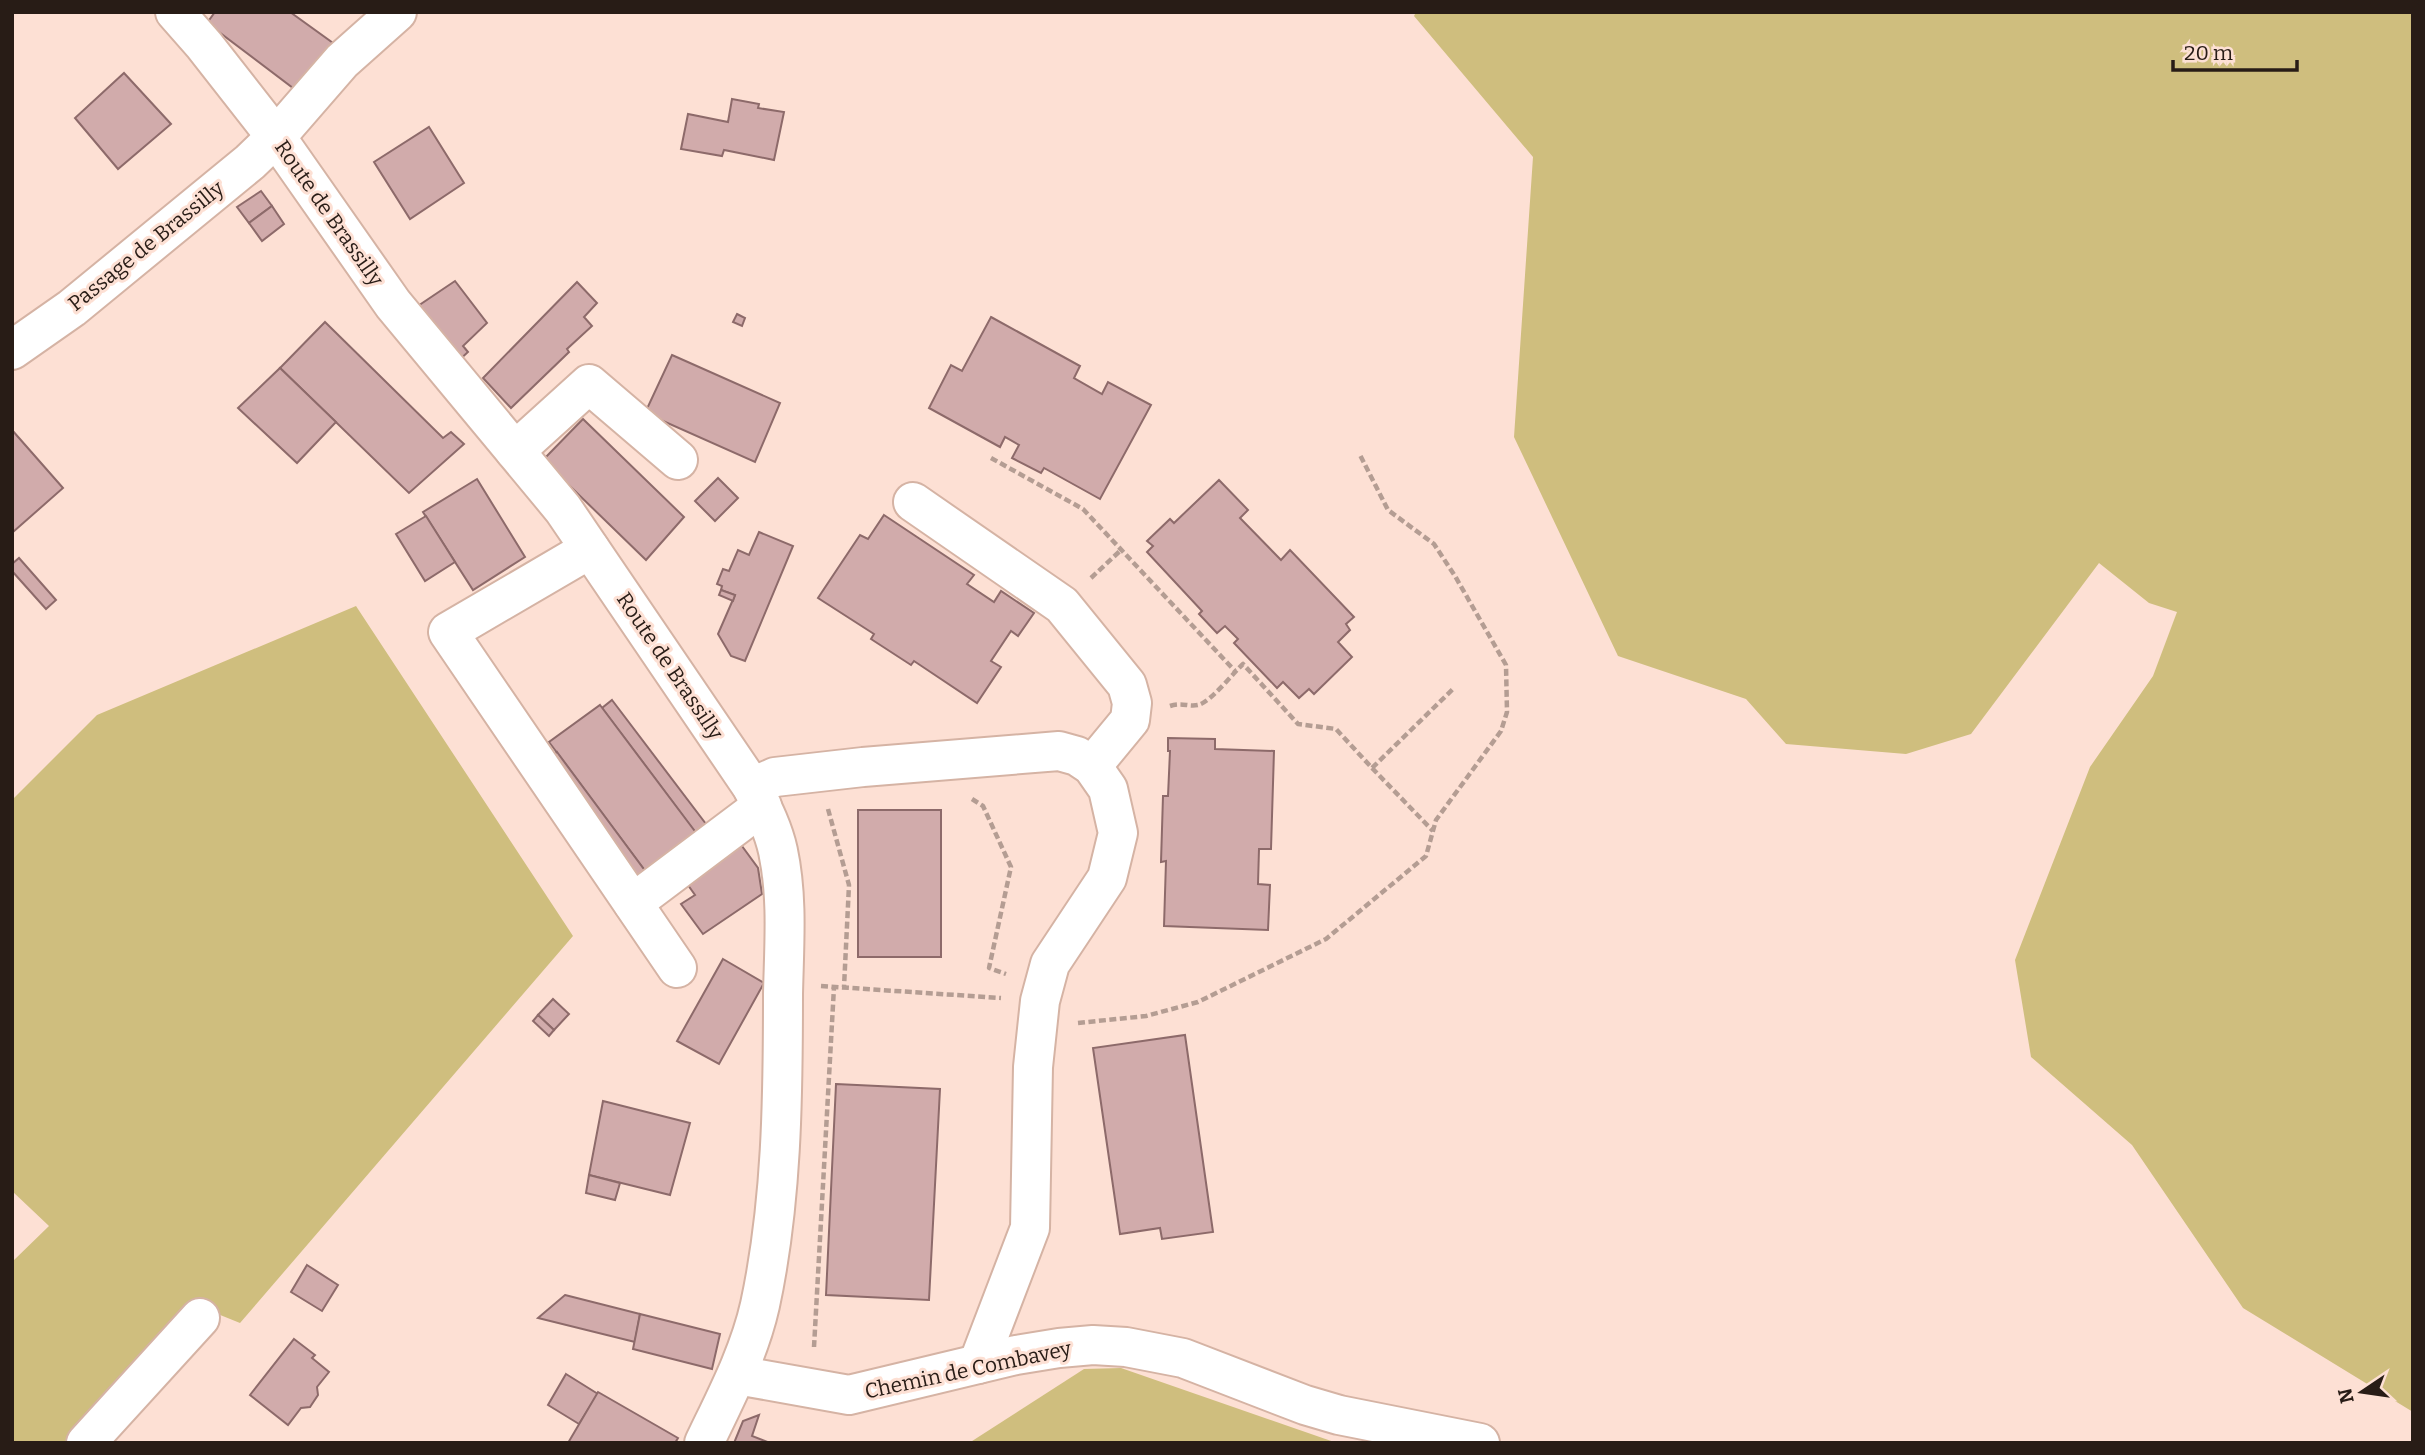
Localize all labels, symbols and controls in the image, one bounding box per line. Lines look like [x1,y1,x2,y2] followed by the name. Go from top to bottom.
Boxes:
[2173,28,2297,72] scale bar
[2184,40,2233,66] text: 20 m
[269,135,390,292] street label: Route de Brassilly
[63,175,230,317] street label: Passage de Brassilly
[611,587,729,745] street label: Route de Brassilly
[862,1335,1074,1405] street label: Chemin de Combavey
[2327,1357,2397,1427] north arrow
[2333,1386,2359,1405] text: N

